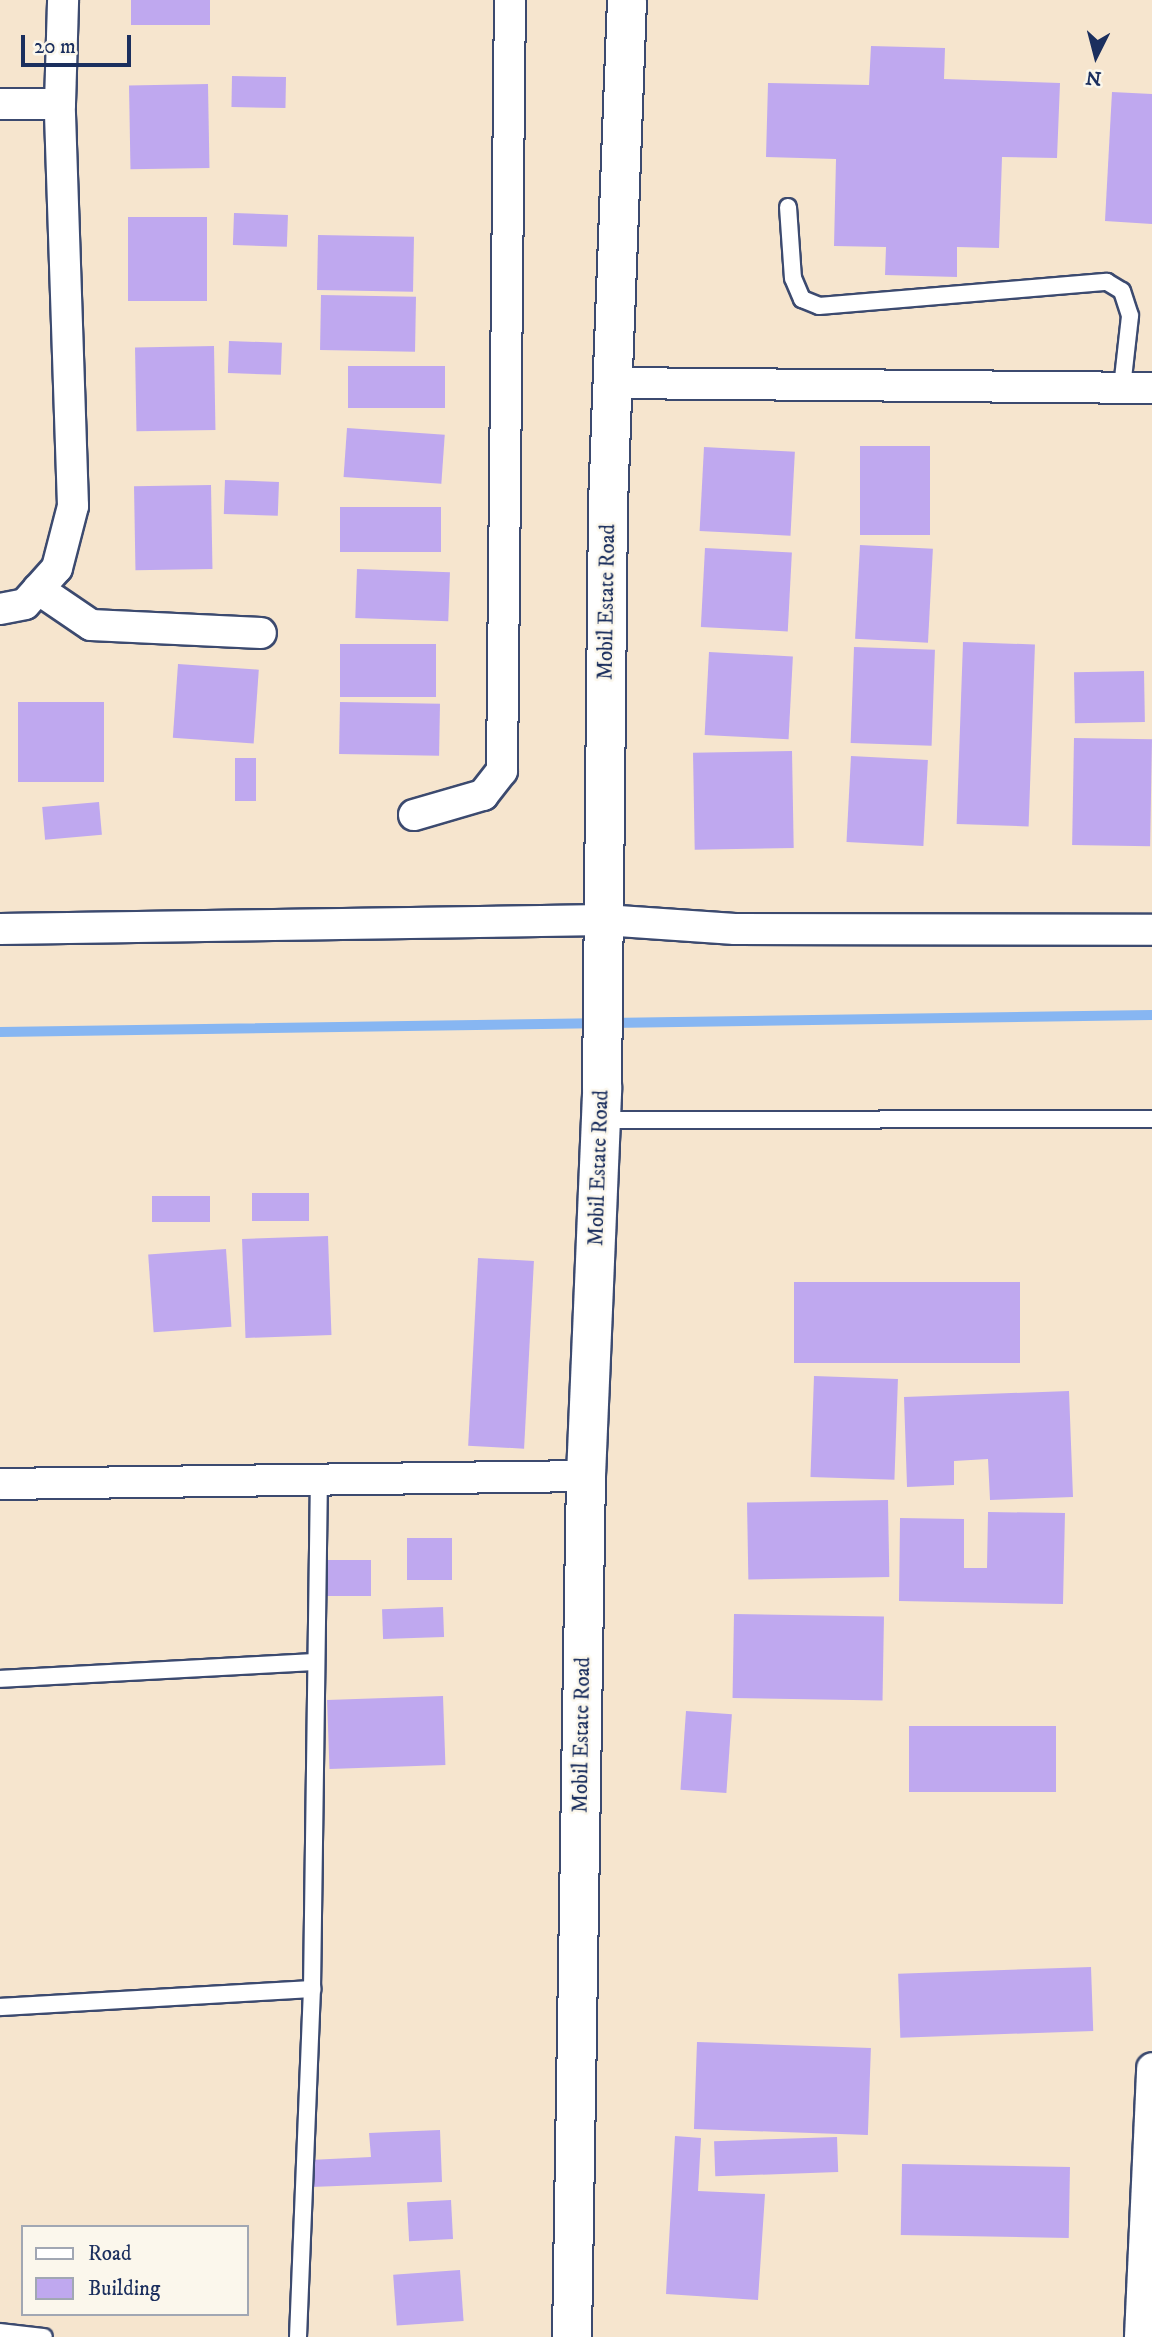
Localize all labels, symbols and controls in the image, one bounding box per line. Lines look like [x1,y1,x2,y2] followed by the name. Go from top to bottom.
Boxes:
[24,21,135,65] scale bar
[1061,21,1131,91] north arrow
[34,34,76,60] text: 20 m
[1085,65,1103,90] text: N
[593,524,621,680] street label: Mobil Estate Road
[584,1090,614,1246] street label: Mobil Estate Road
[568,1657,596,1813] street label: Mobil Estate Road
[21,2225,248,2316] legend
[88,2241,132,2267] text: Road
[88,2276,160,2302] text: Building

